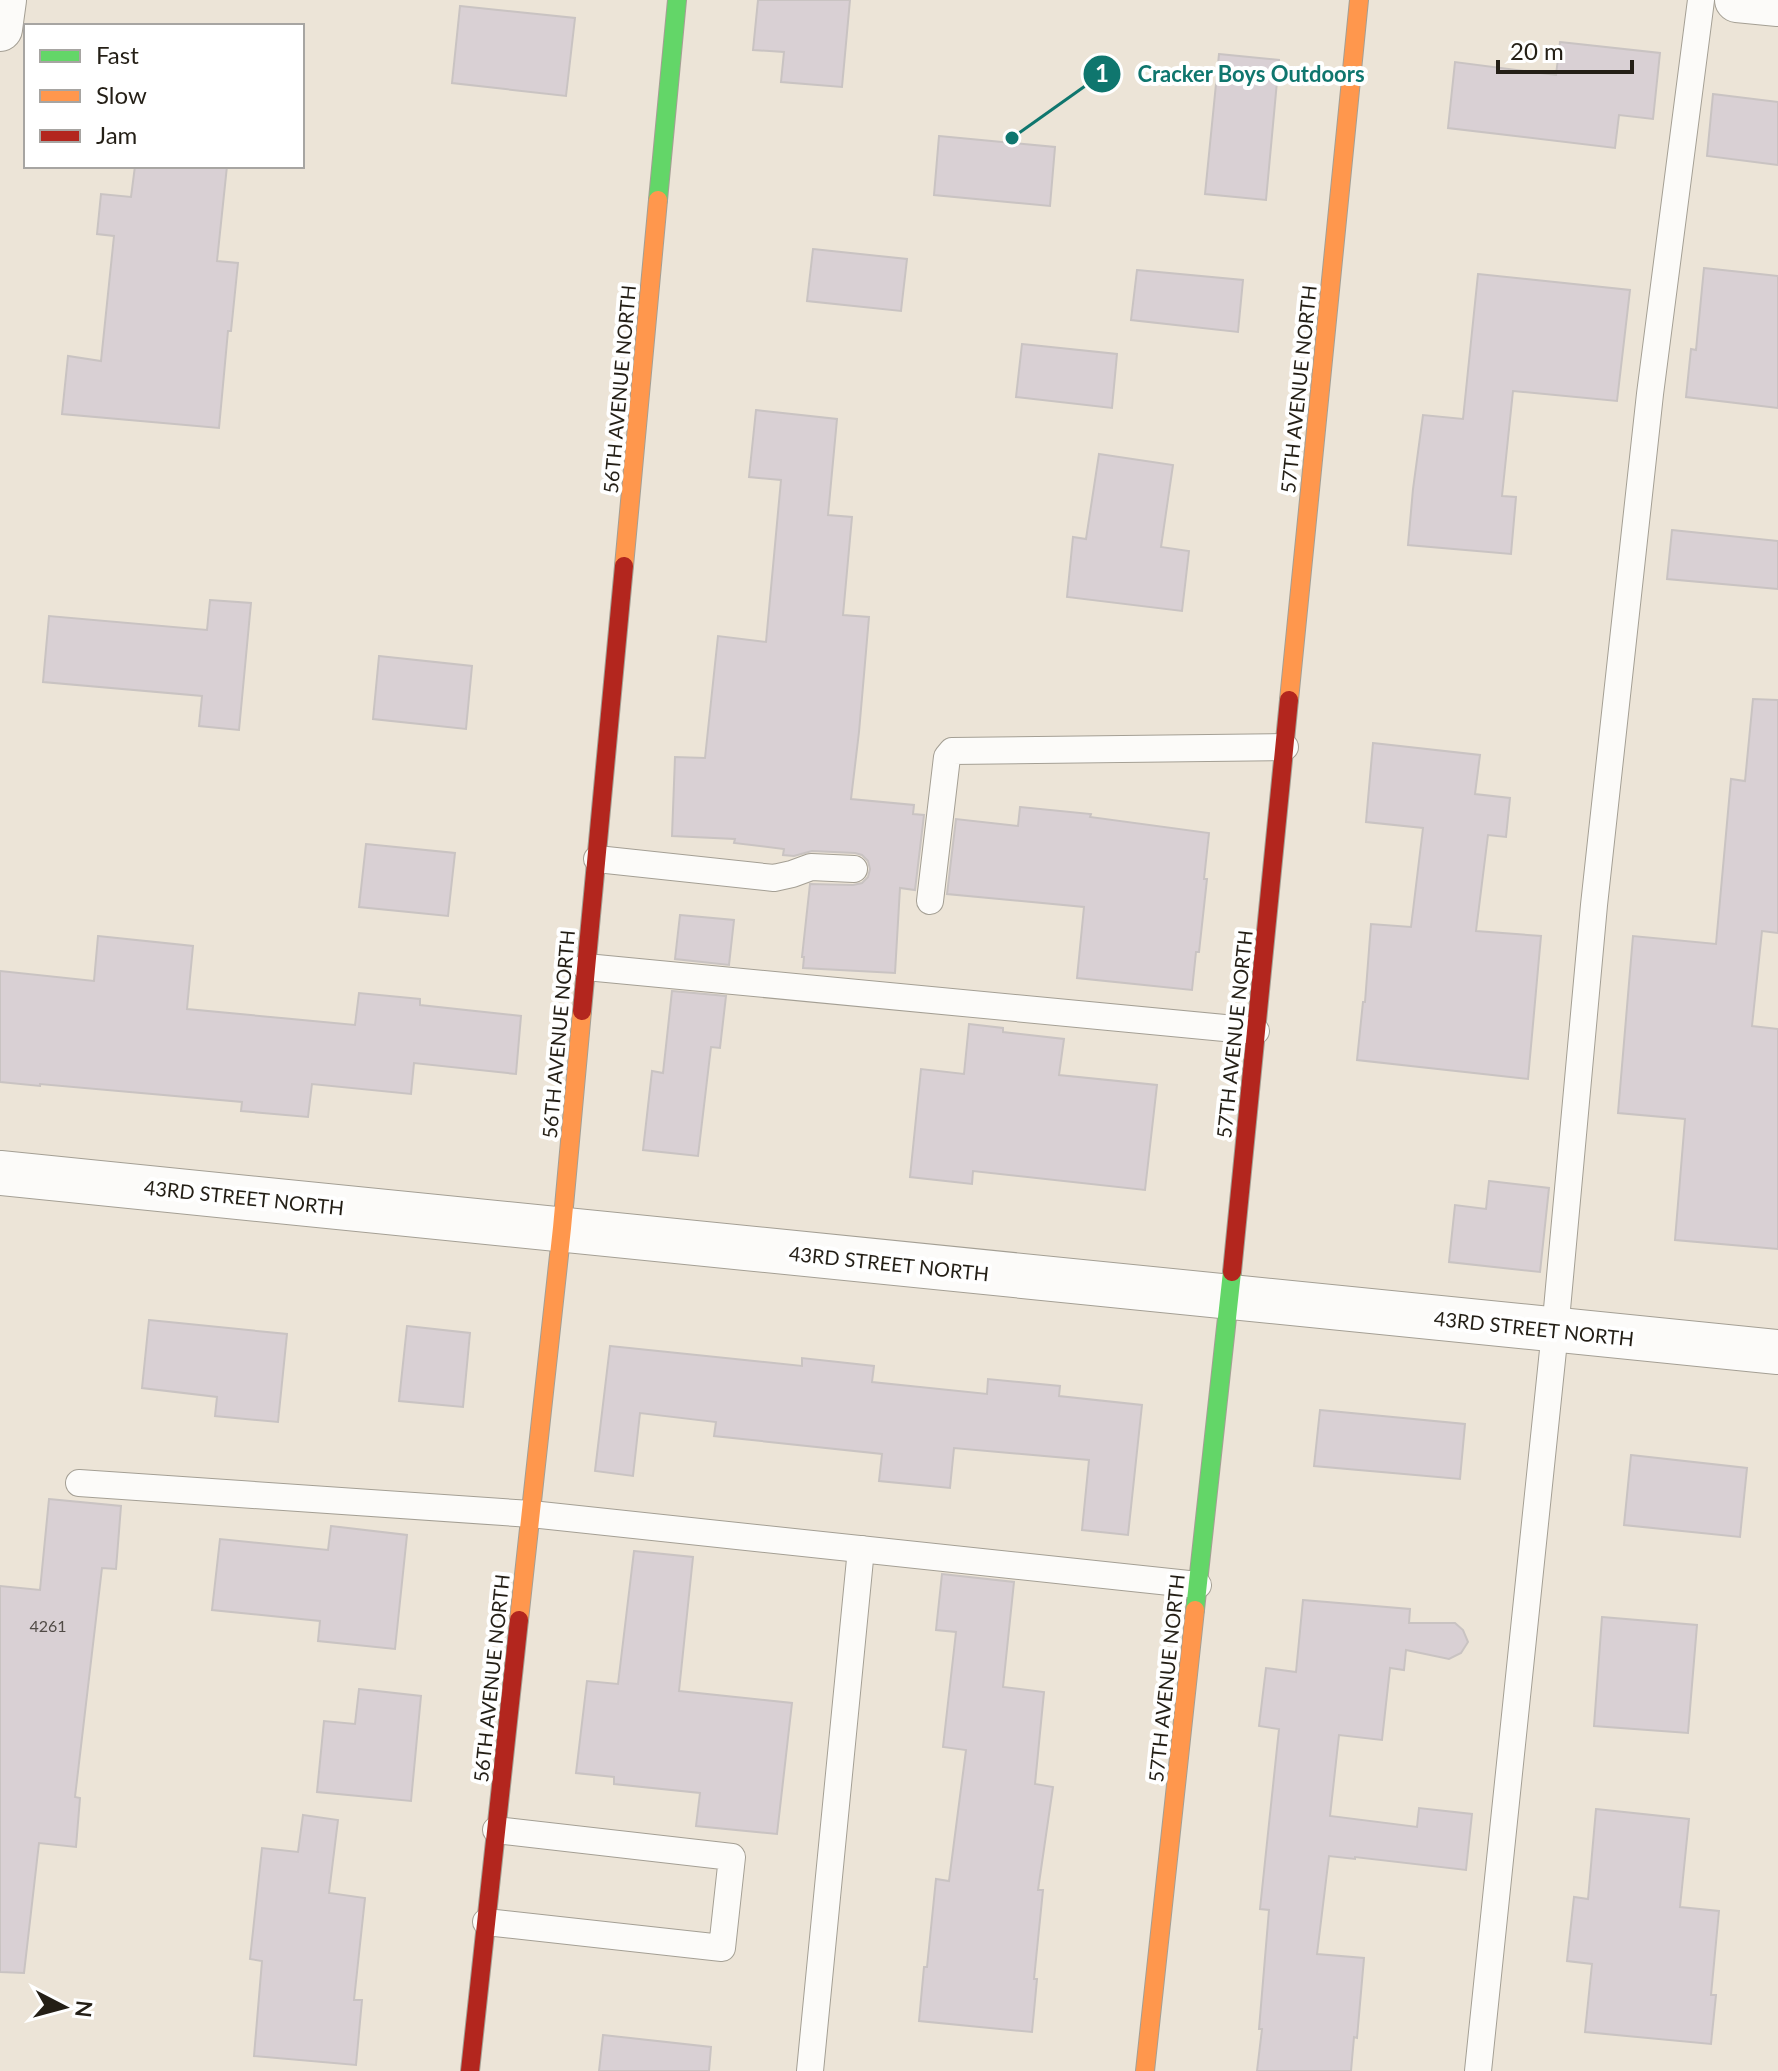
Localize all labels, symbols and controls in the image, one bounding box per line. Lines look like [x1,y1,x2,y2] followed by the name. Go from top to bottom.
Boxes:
[24,24,304,168] legend
[1498,24,1632,74] scale bar
[1510,36,1564,65] text: 20 m
[96,40,139,69] text: Fast
[1082,51,1381,97] callout: Cracker Boys Outdoors
[1095,58,1109,87] text: 1
[1137,60,1365,87] text: Cracker Boys Outdoors
[96,80,147,109] text: Slow
[96,120,137,149] text: Jam
[598,284,640,494] street label: 56TH AVENUE NORTH
[1275,284,1321,494] street label: 57TH AVENUE NORTH
[537,929,579,1139] street label: 56TH AVENUE NORTH
[1211,929,1257,1139] street label: 57TH AVENUE NORTH
[143,1175,345,1219] street label: 43RD STREET NORTH
[788,1241,990,1285] street label: 43RD STREET NORTH
[1433,1306,1635,1350] street label: 43RD STREET NORTH
[468,1573,514,1783] street label: 56TH AVENUE NORTH
[1143,1573,1189,1783] street label: 57TH AVENUE NORTH
[29,1616,67,1635] house number: 4261
[24,1967,104,2047] north arrow
[70,1999,99,2019] text: N

